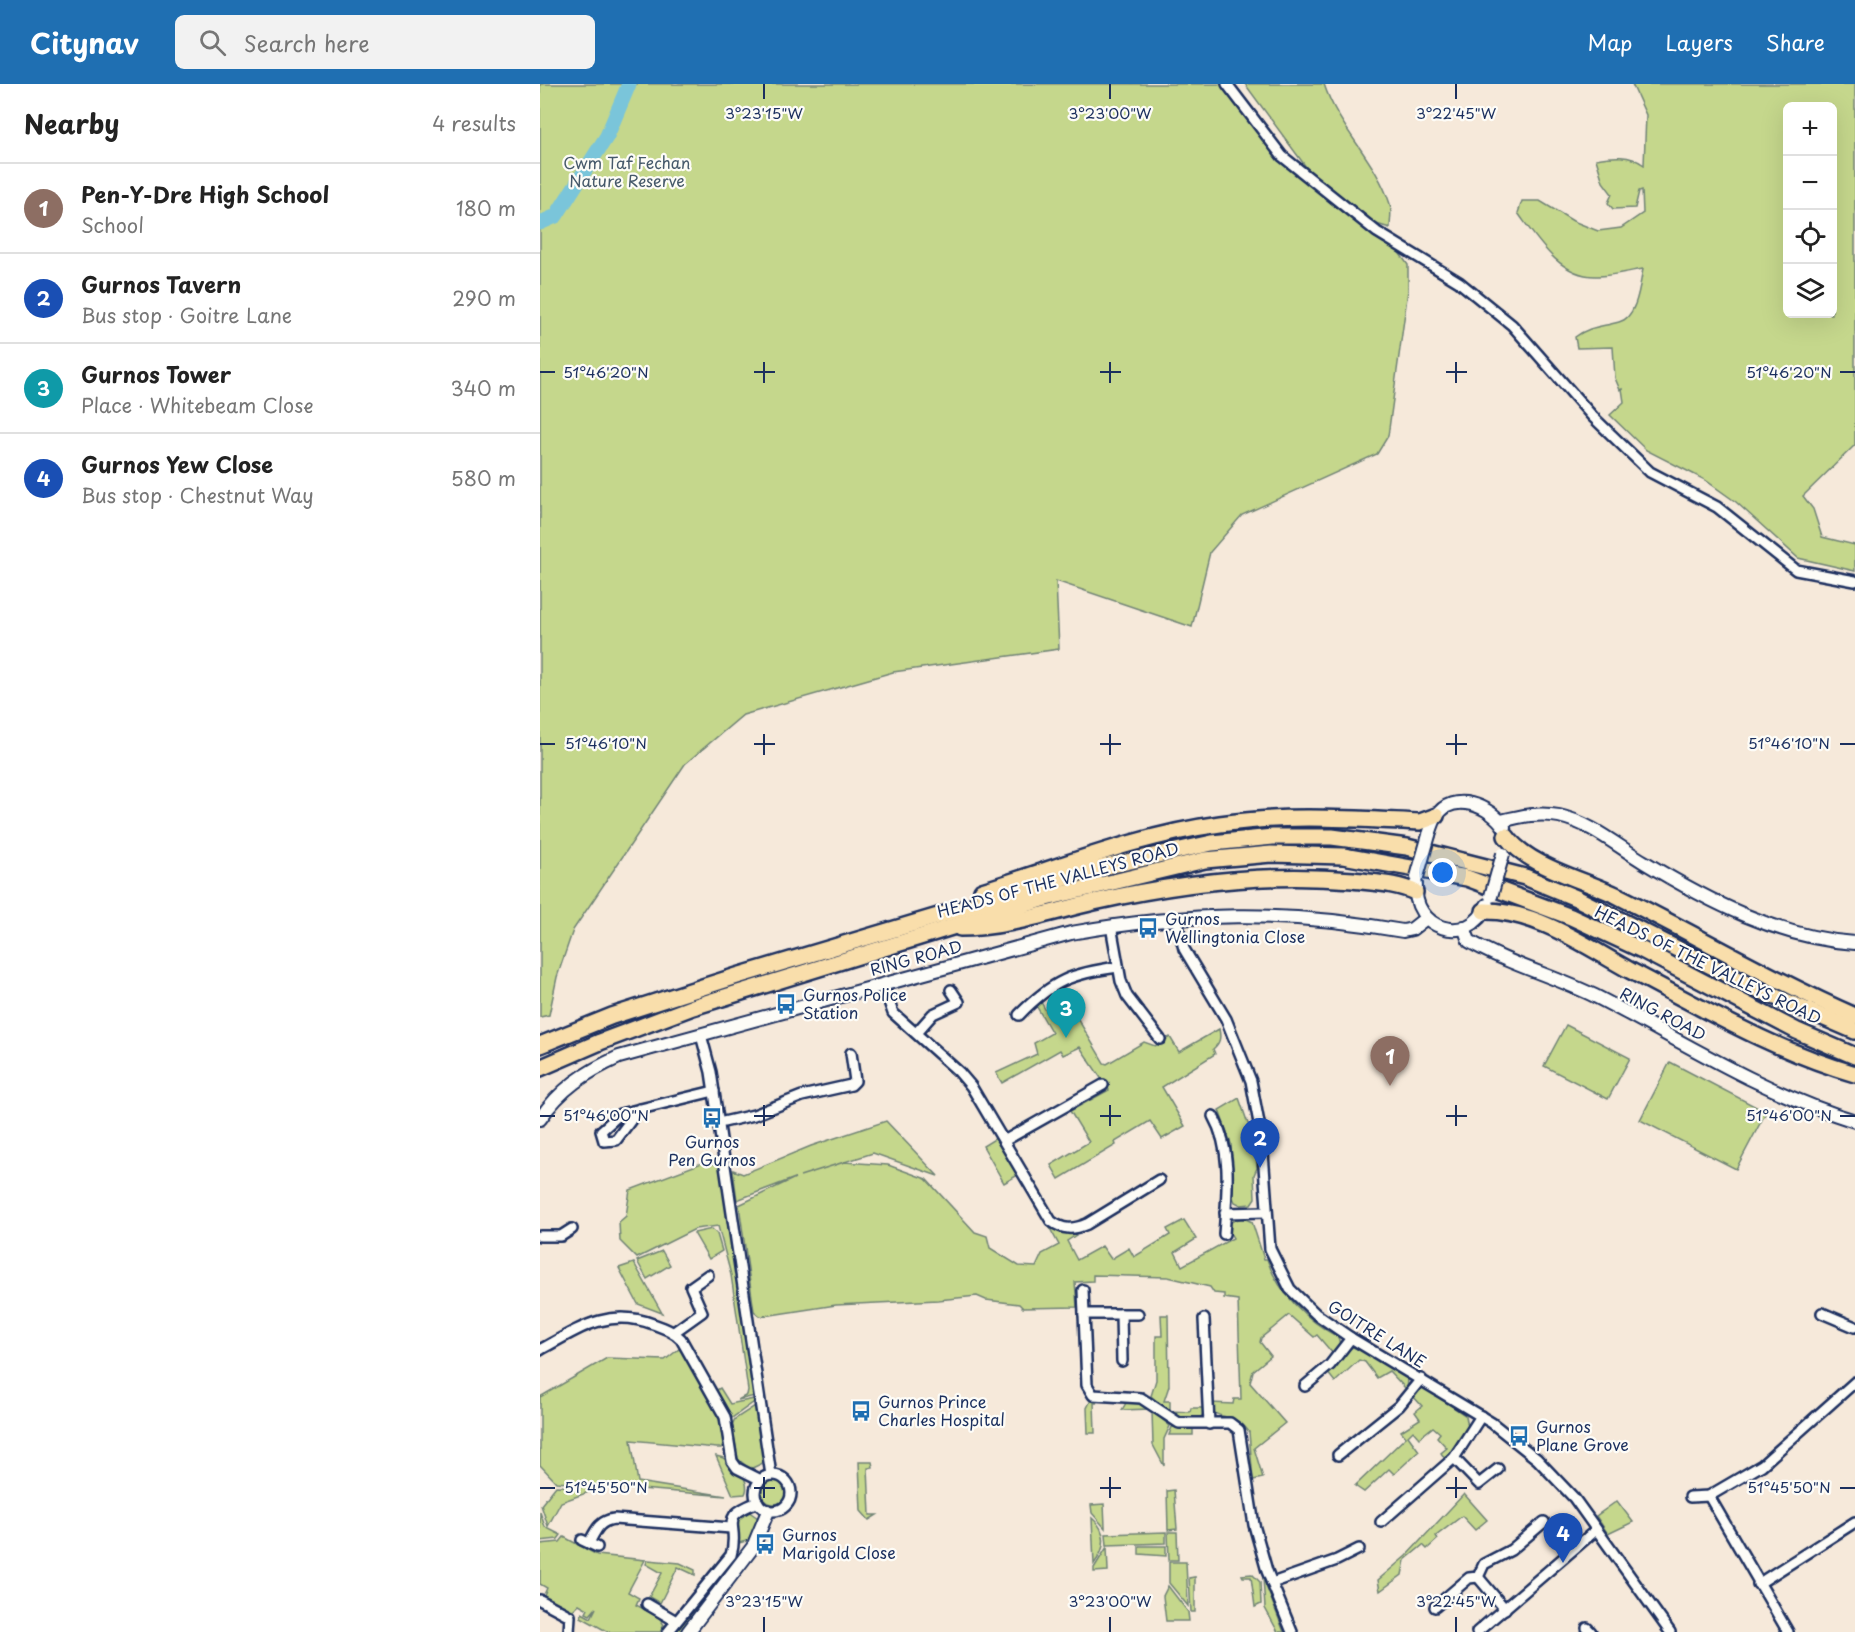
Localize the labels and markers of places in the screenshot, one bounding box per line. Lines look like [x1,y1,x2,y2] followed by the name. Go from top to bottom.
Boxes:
[1165,906,1305,948] place label: Gurnos Wellingtonia Close
[1136,916,1160,940] bus stop icon: Gurnos Wellingtonia Close
[803,982,907,1024] place label: Gurnos Police Station
[1046,988,1086,1038] pin: 3
[774,992,798,1016] bus stop icon: Gurnos Police Station
[1370,1036,1410,1086] pin: 1
[700,1106,724,1130] bus stop icon: Gurnos Pen Gurnos
[1240,1118,1280,1168] pin: 2
[668,1129,756,1171] place label: Gurnos Pen Gurnos
[878,1389,1005,1431] place label: Gurnos Prince Charles Hospital
[849,1399,873,1423] bus stop icon: Gurnos Prince Charles Hospital
[1536,1414,1629,1456] place label: Gurnos Plane Grove
[1507,1424,1531,1448] bus stop icon: Gurnos Plane Grove
[1544,1514,1582,1563] pin: 4
[782,1522,896,1564] place label: Gurnos Marigold Close
[753,1532,777,1556] bus stop icon: Gurnos Marigold Close

